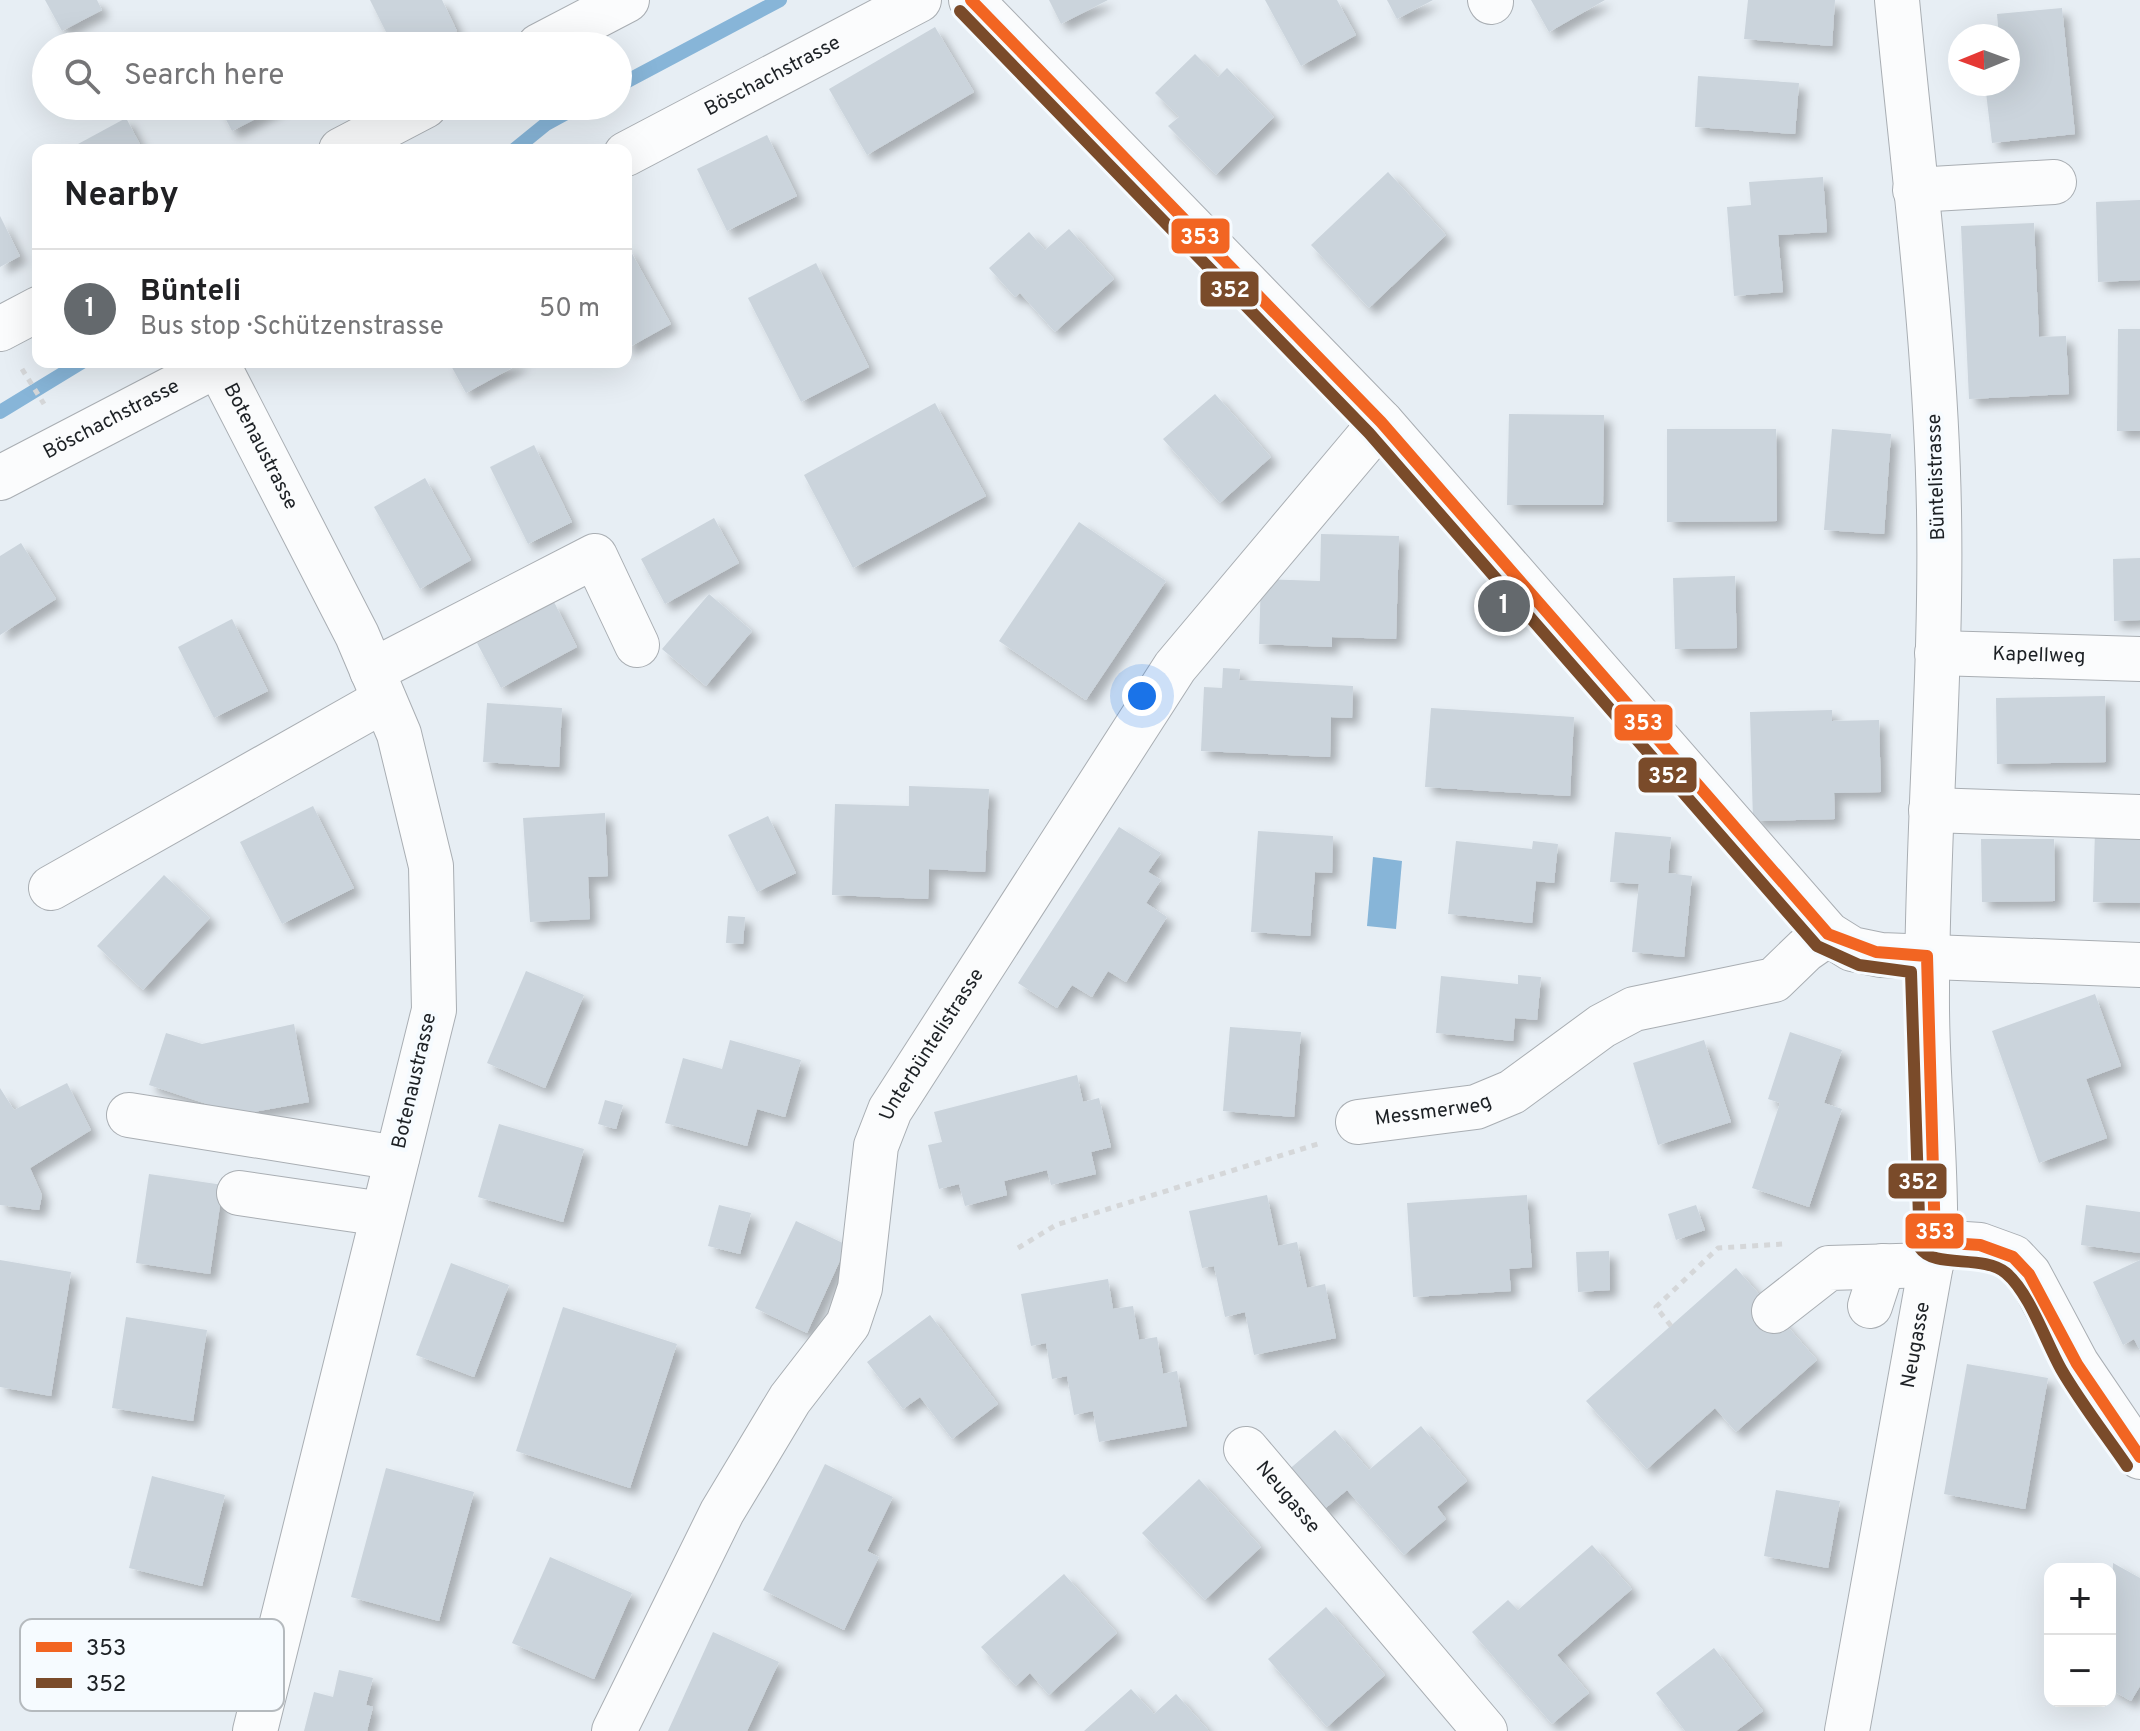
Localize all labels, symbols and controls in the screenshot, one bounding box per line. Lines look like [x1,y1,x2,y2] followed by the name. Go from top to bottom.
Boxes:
[1948,24,2020,96] north arrow
[701,30,845,123] street label: Böschachstrasse
[32,32,632,120] search box
[60,54,104,98] icon: search
[124,58,284,95] text: Search here
[64,175,179,218] text: Nearby
[1170,217,1231,255] line badge: 353
[1180,225,1220,252] text: 353
[1199,270,1260,308] line badge: 352
[140,274,241,311] text: Bünteli
[1210,278,1250,305] text: 352
[85,293,95,326] text: 1
[539,293,600,326] text: 50 m
[140,311,444,344] text: Bus stop · Schützenstrasse
[39,374,184,466] street label: Böschachstrasse
[217,379,303,515] street label: Botenaustrasse
[1922,413,1952,541] street label: Büntelistrasse
[1478,576,1530,636] pin: 1
[1992,642,2086,670] street label: Kapellweg
[1122,676,1162,716] your location
[1613,703,1674,742] line badge: 353
[1623,711,1663,738] text: 353
[1637,756,1698,794] line badge: 352
[1648,764,1688,791] text: 352
[874,964,991,1124] street label: Unterbüntelistrasse
[387,1010,443,1152] street label: Botenaustrasse
[1373,1089,1496,1133] street label: Messmerweg
[1887,1162,1948,1200] line badge: 352
[1898,1170,1938,1197] text: 352
[1904,1212,1965,1250] line badge: 353
[1915,1220,1955,1247] text: 353
[1896,1300,1937,1391] street label: Neugasse
[1249,1456,1326,1540] street label: Neugasse
[2044,1563,2116,1707] map controls
[2044,1563,2116,1635] button: +
[20,1619,284,1711] legend
[2044,1635,2116,1707] button: −
[86,1636,126,1663] text: 353
[86,1672,126,1699] text: 352

